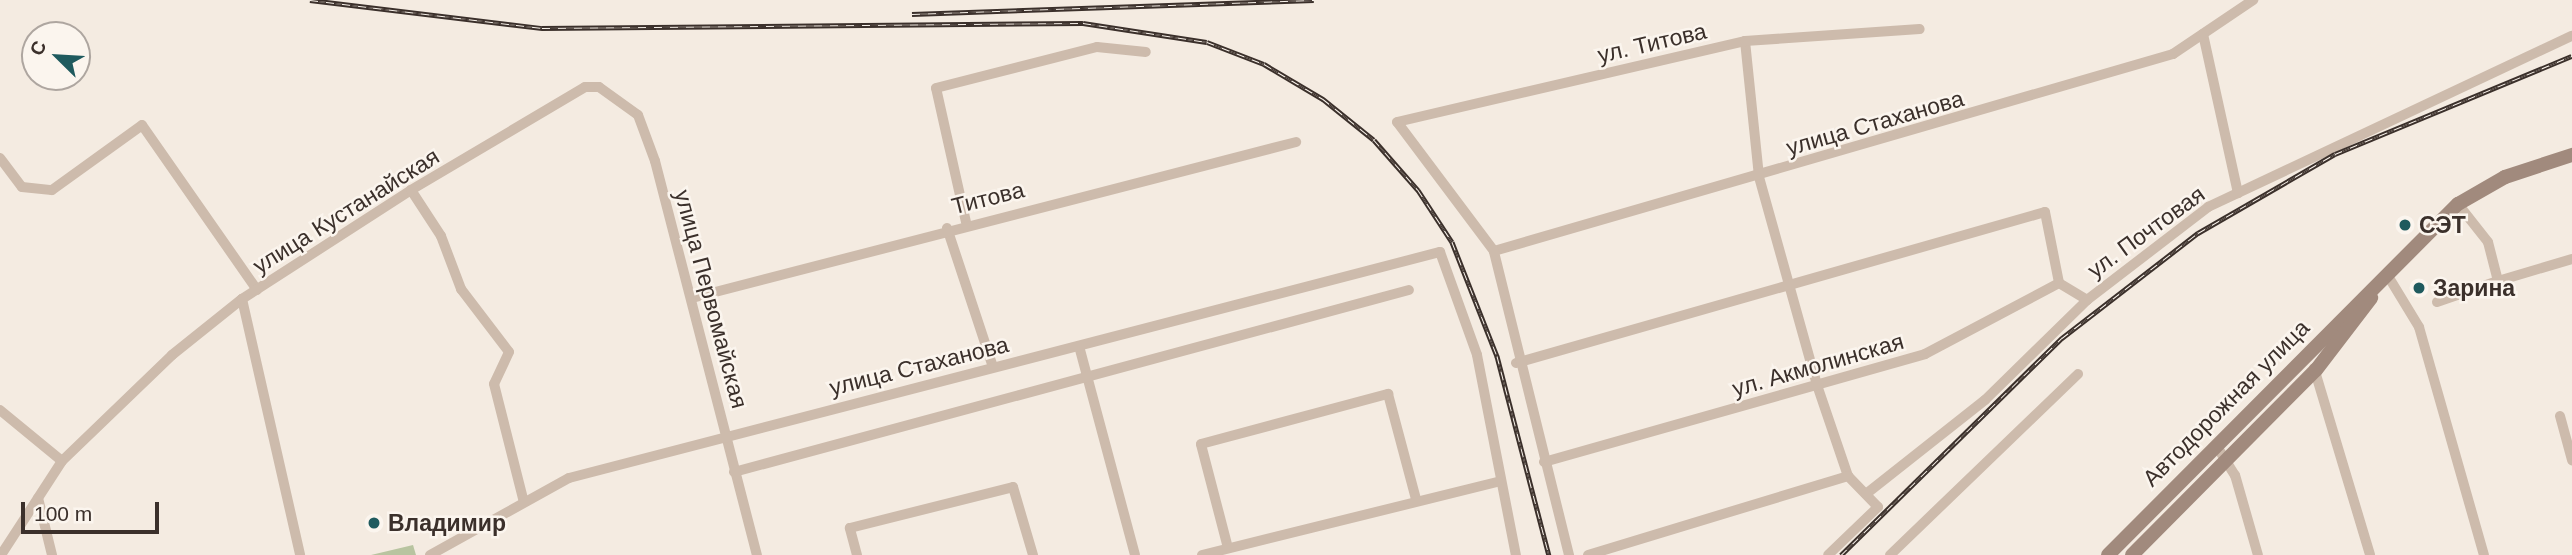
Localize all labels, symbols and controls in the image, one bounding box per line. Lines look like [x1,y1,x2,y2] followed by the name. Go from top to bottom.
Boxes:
[1595,17,1709,69] street label: ул. Титова
[21,21,91,91] north arrow
[26,38,51,59] text: С
[1783,84,1967,162] street label: улица Стаханова
[248,142,444,280] street label: улица Кустанайская
[949,176,1027,220] street label: Титова
[2082,180,2210,284] street label: ул. Почтовая
[669,187,753,411] street label: улица Первомайская
[2419,211,2466,239] place label: СЭТ
[2397,217,2413,233] marker: СЭТ
[2433,274,2515,302] place label: Зарина
[2411,280,2427,296] marker: Зарина
[2137,314,2315,492] street label: Автодорожная улица
[1729,327,1907,403] street label: ул. Акмолинская
[827,330,1011,402] street label: улица Стаханова
[24,489,163,532] scale bar
[34,502,92,525] text: 100 m
[388,509,506,537] place label: Владимир
[366,515,382,531] marker: Владимир

